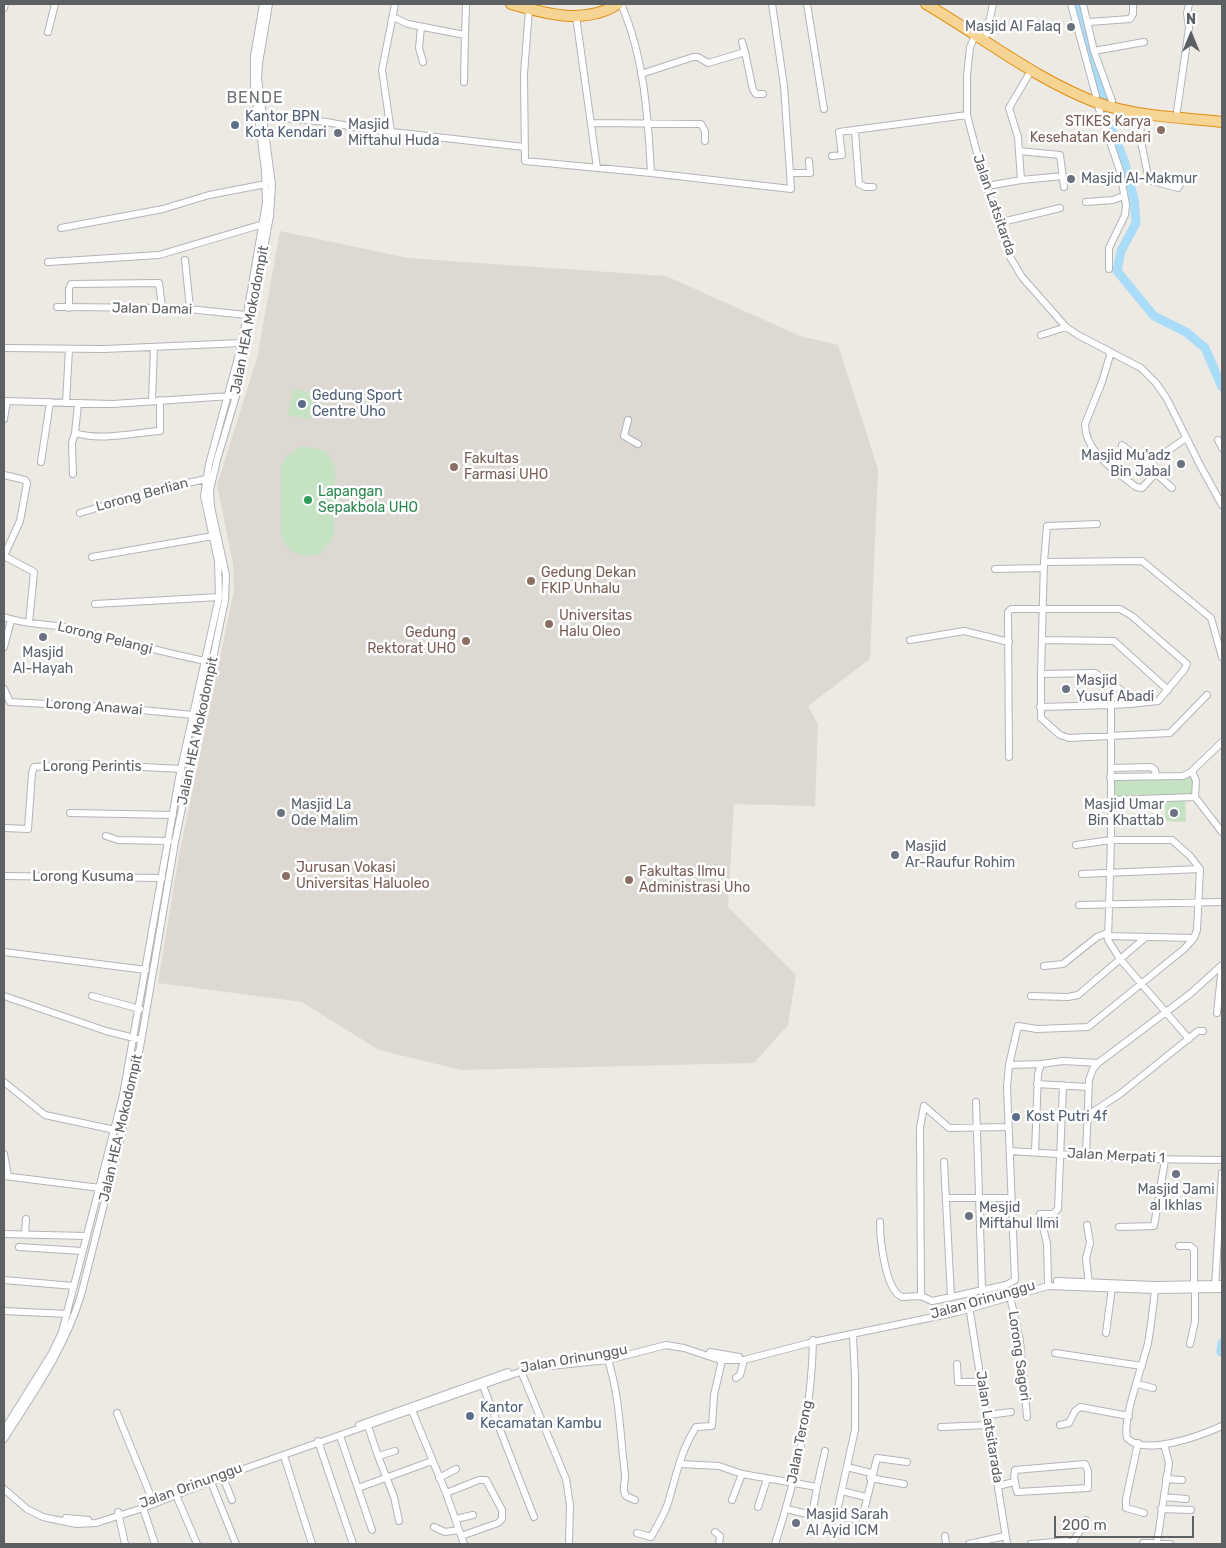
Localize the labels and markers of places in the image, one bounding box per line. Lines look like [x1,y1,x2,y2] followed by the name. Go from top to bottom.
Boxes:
[965,19,1061,35] place label: Masjid Al Falaq
[1065,21,1077,33] marker: Masjid Al Falaq
[245,109,327,142] place label: Kantor BPN Kota Kendari
[1030,114,1151,146] place label: STIKES Karya Kesehatan Kendari
[348,117,439,150] place label: Masjid Miftahul Huda
[229,119,241,131] marker: Kantor BPN Kota Kendari
[1155,124,1167,136] marker: STIKES Karya Kesehatan Kendari
[332,127,344,139] marker: Masjid Miftahul Huda
[1081,171,1197,187] place label: Masjid Al-Makmur
[1065,173,1077,185] marker: Masjid Al-Makmur
[312,388,402,421] place label: Gedung Sport Centre Uho
[296,398,308,410] marker: Gedung Sport Centre Uho
[1081,448,1171,481] place label: Masjid Mu'adz Bin Jabal
[464,451,548,484] place label: Fakultas Farmasi UHO
[1175,458,1187,470] marker: Masjid Mu'adz Bin Jabal
[448,461,460,473] marker: Fakultas Farmasi UHO
[318,484,418,516] place label: Lapangan Sepakbola UHO
[302,494,314,506] marker: Lapangan Sepakbola UHO
[541,565,636,598] place label: Gedung Dekan FKIP Unhalu
[525,575,537,587] marker: Gedung Dekan FKIP Unhalu
[559,608,632,640] place label: Universitas Halu Oleo
[543,618,555,630] marker: Universitas Halu Oleo
[367,625,456,658] place label: Gedung Rektorat UHO
[37,631,49,643] marker: Masjid Al-Hayah
[460,635,472,647] marker: Gedung Rektorat UHO
[13,645,73,678] place label: Masjid Al-Hayah
[1076,673,1154,706] place label: Masjid Yusuf Abadi
[1060,683,1072,695] marker: Masjid Yusuf Abadi
[291,797,358,830] place label: Masjid La Ode Malim
[1084,797,1164,830] place label: Masjid Umar Bin Khattab
[275,807,287,819] marker: Masjid La Ode Malim
[1168,807,1180,819] marker: Masjid Umar Bin Khattab
[905,839,1015,872] place label: Masjid Ar-Raufur Rohim
[889,849,901,861] marker: Masjid Ar-Raufur Rohim
[296,860,430,892] place label: Jurusan Vokasi Universitas Haluoleo
[639,864,750,896] place label: Fakultas Ilmu Administrasi Uho
[280,870,292,882] marker: Jurusan Vokasi Universitas Haluoleo
[623,874,635,886] marker: Fakultas Ilmu Administrasi Uho
[1026,1109,1107,1125] place label: Kost Putri 4f
[1010,1111,1022,1123] marker: Kost Putri 4f
[1170,1168,1182,1180] marker: Masjid Jami al Ikhlas
[1137,1182,1215,1214] place label: Masjid Jami al Ikhlas
[979,1200,1059,1232] place label: Mesjid Miftahul Ilmi
[963,1210,975,1222] marker: Mesjid Miftahul Ilmi
[480,1400,602,1432] place label: Kantor Kecamatan Kambu
[464,1410,476,1422] marker: Kantor Kecamatan Kambu
[806,1507,889,1540] place label: Masjid Sarah Al Ayid ICM
[790,1517,802,1529] marker: Masjid Sarah Al Ayid ICM

